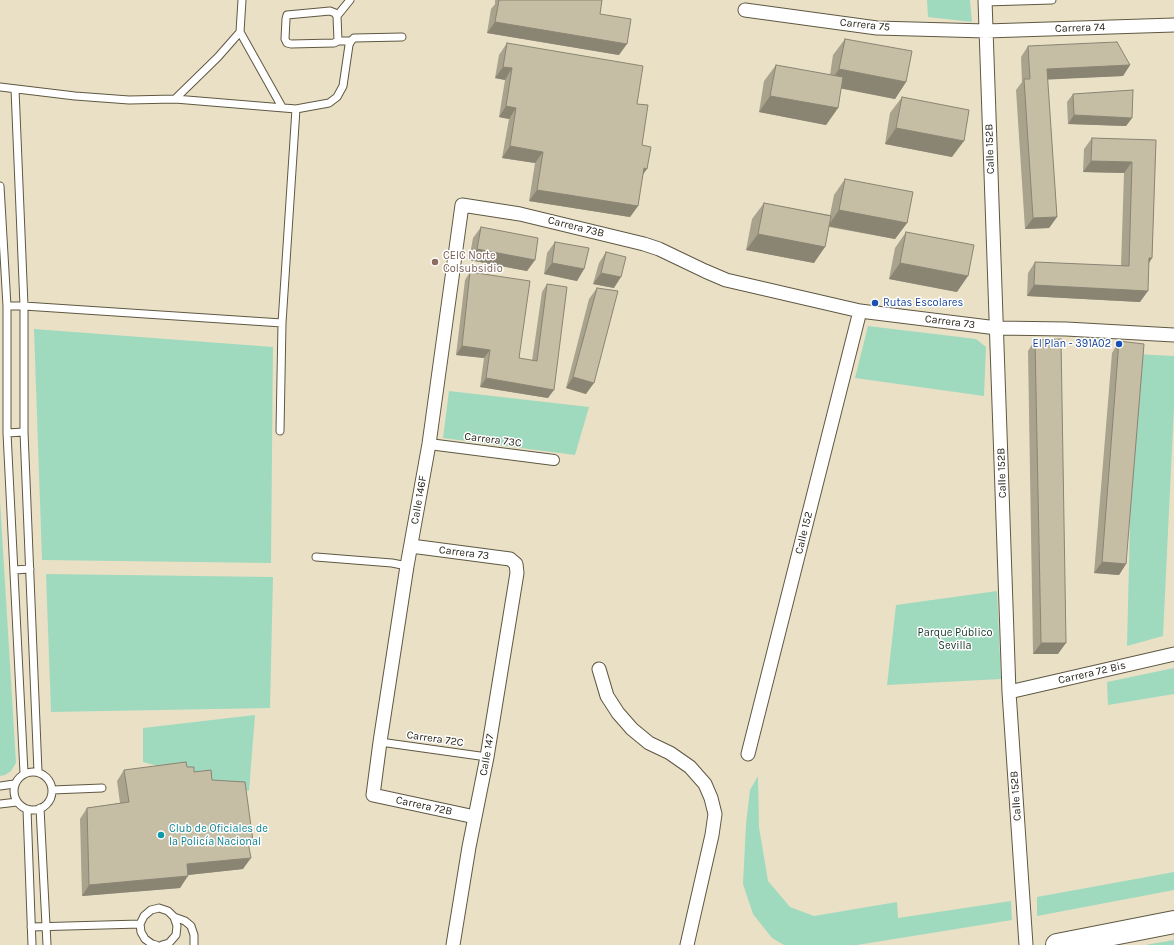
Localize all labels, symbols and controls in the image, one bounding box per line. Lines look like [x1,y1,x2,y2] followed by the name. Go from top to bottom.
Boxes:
[839,16,891,34] street label: Carrera 75
[1055,21,1105,35] street label: Carrera 74
[983,124,997,174] street label: Calle 152B
[546,214,606,240] street label: Carrera 73B
[443,249,503,275] place label: CEIC Norte Colsubsidio
[430,257,440,267] marker: CEIC Norte Colsubsidio
[883,296,963,310] place label: Rutas Escolares
[870,298,880,308] marker: Rutas Escolares
[924,312,976,332] street label: Carrera 73
[1032,337,1111,351] place label: El Plan - 391A02
[1114,339,1124,349] marker: El Plan - 391A02
[464,430,522,450] street label: Carrera 73C
[995,448,1009,498] street label: Calle 152B
[408,475,430,525] street label: Calle 146F
[792,510,816,556] street label: Calle 152
[438,543,490,563] street label: Carrera 73
[918,626,992,652] park label: Parque Público Sevilla
[1057,659,1127,687] street label: Carrera 72 Bis
[406,728,464,750] street label: Carrera 72C
[477,733,497,777] street label: Calle 147
[1008,770,1024,822] street label: Calle 152B
[395,794,453,818] street label: Carrera 72B
[169,822,268,848] place label: Club de Oficiales de la Policía Nacional
[156,830,166,840] marker: Club de Oficiales de la Policía Nacional

